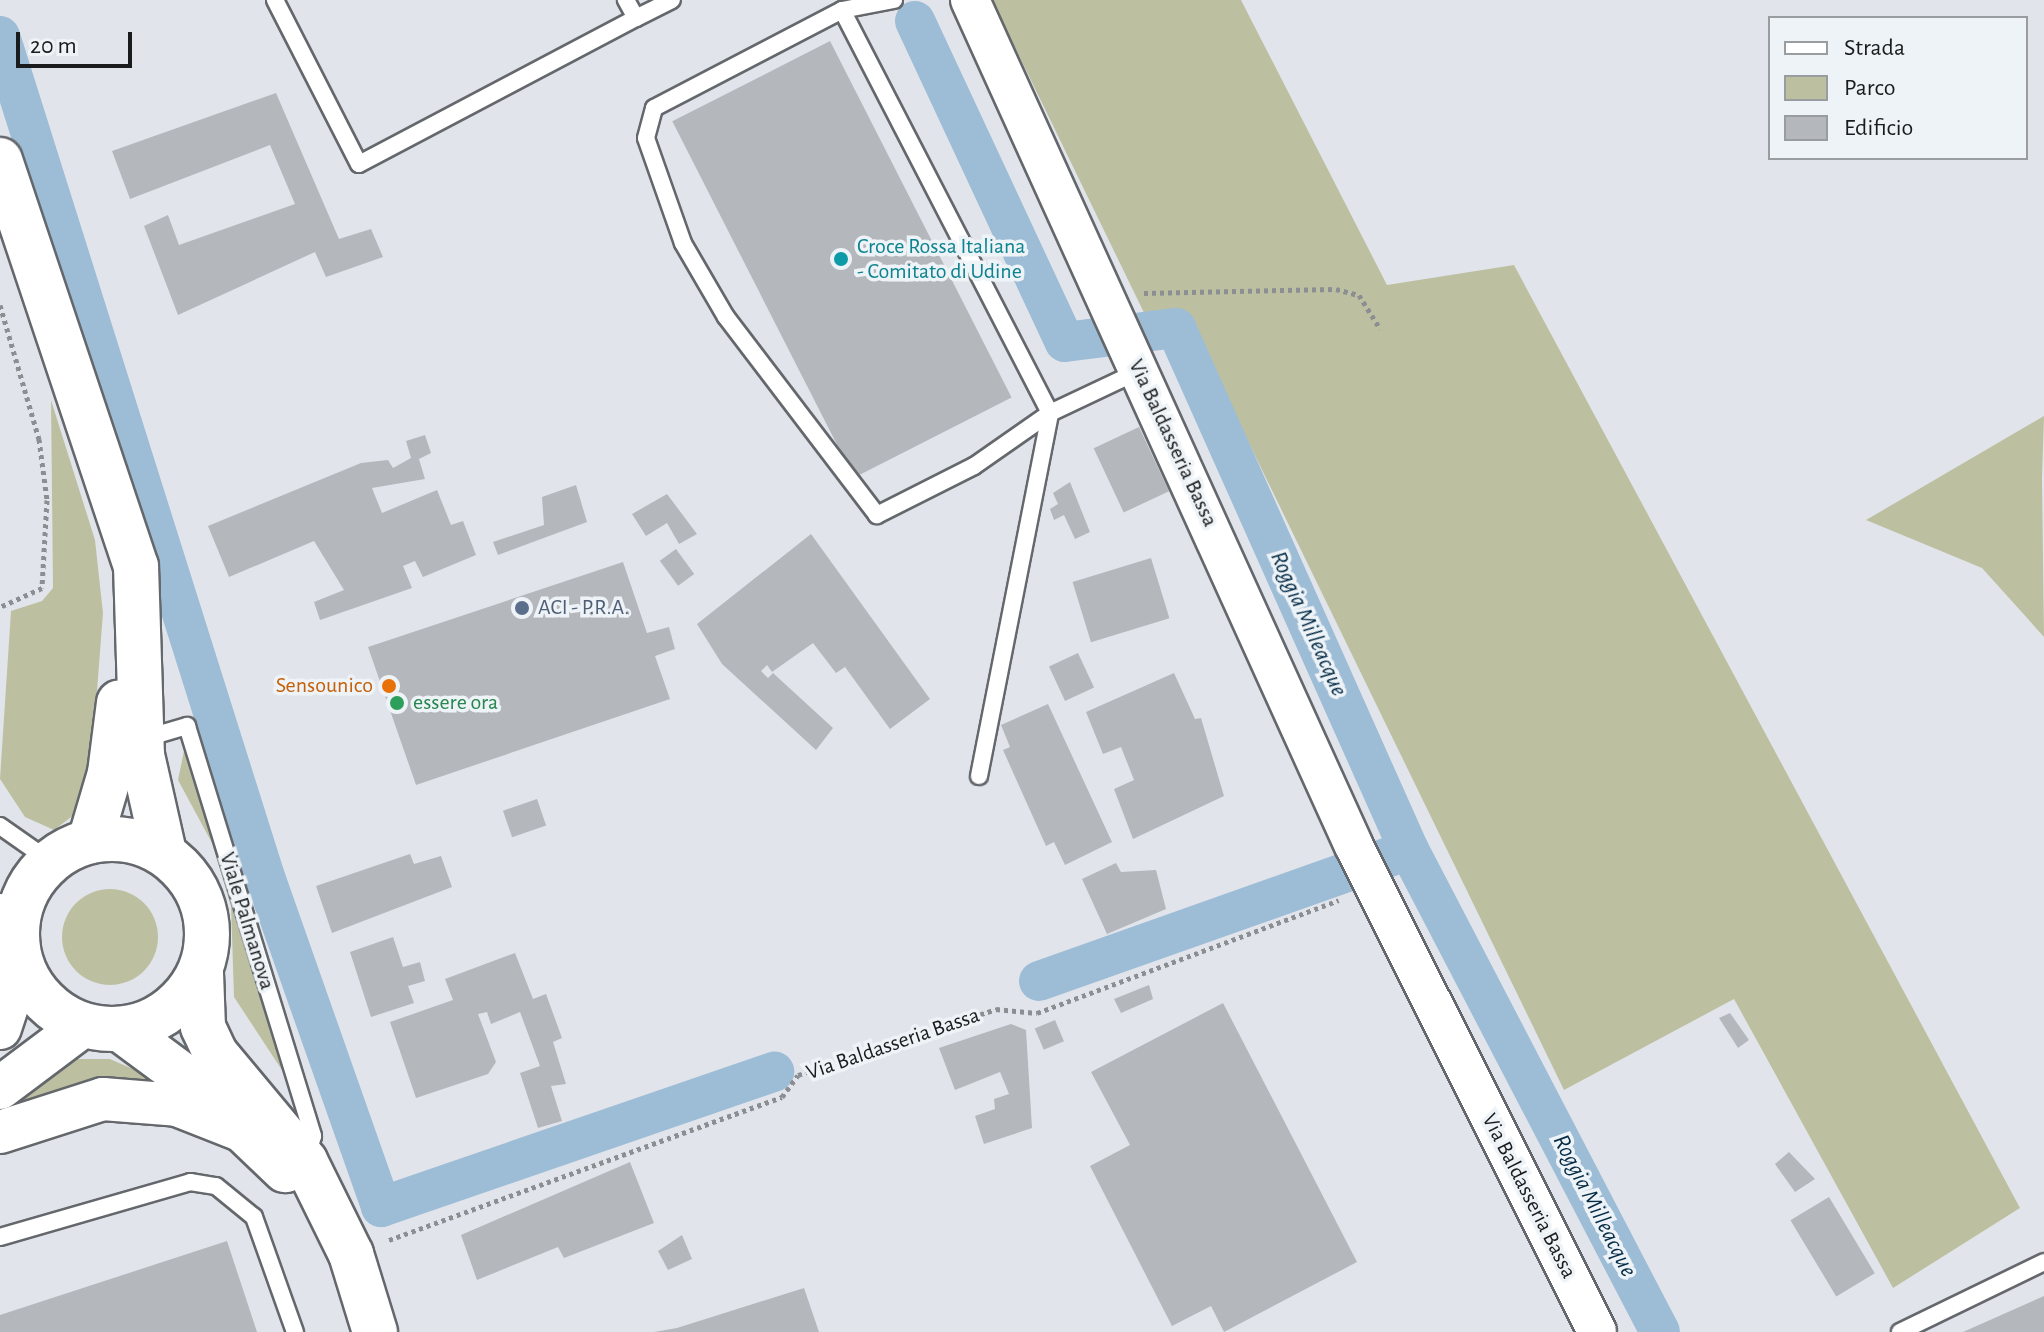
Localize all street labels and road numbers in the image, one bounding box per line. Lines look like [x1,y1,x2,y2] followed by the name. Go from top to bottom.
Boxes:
[1123,355,1223,531] street label: Via Baldasseria Bassa
[214,849,280,993] street label: Viale Palmanova
[803,1002,983,1086] street label: Via Baldasseria Bassa
[1476,1109,1582,1283] street label: Via Baldasseria Bassa

